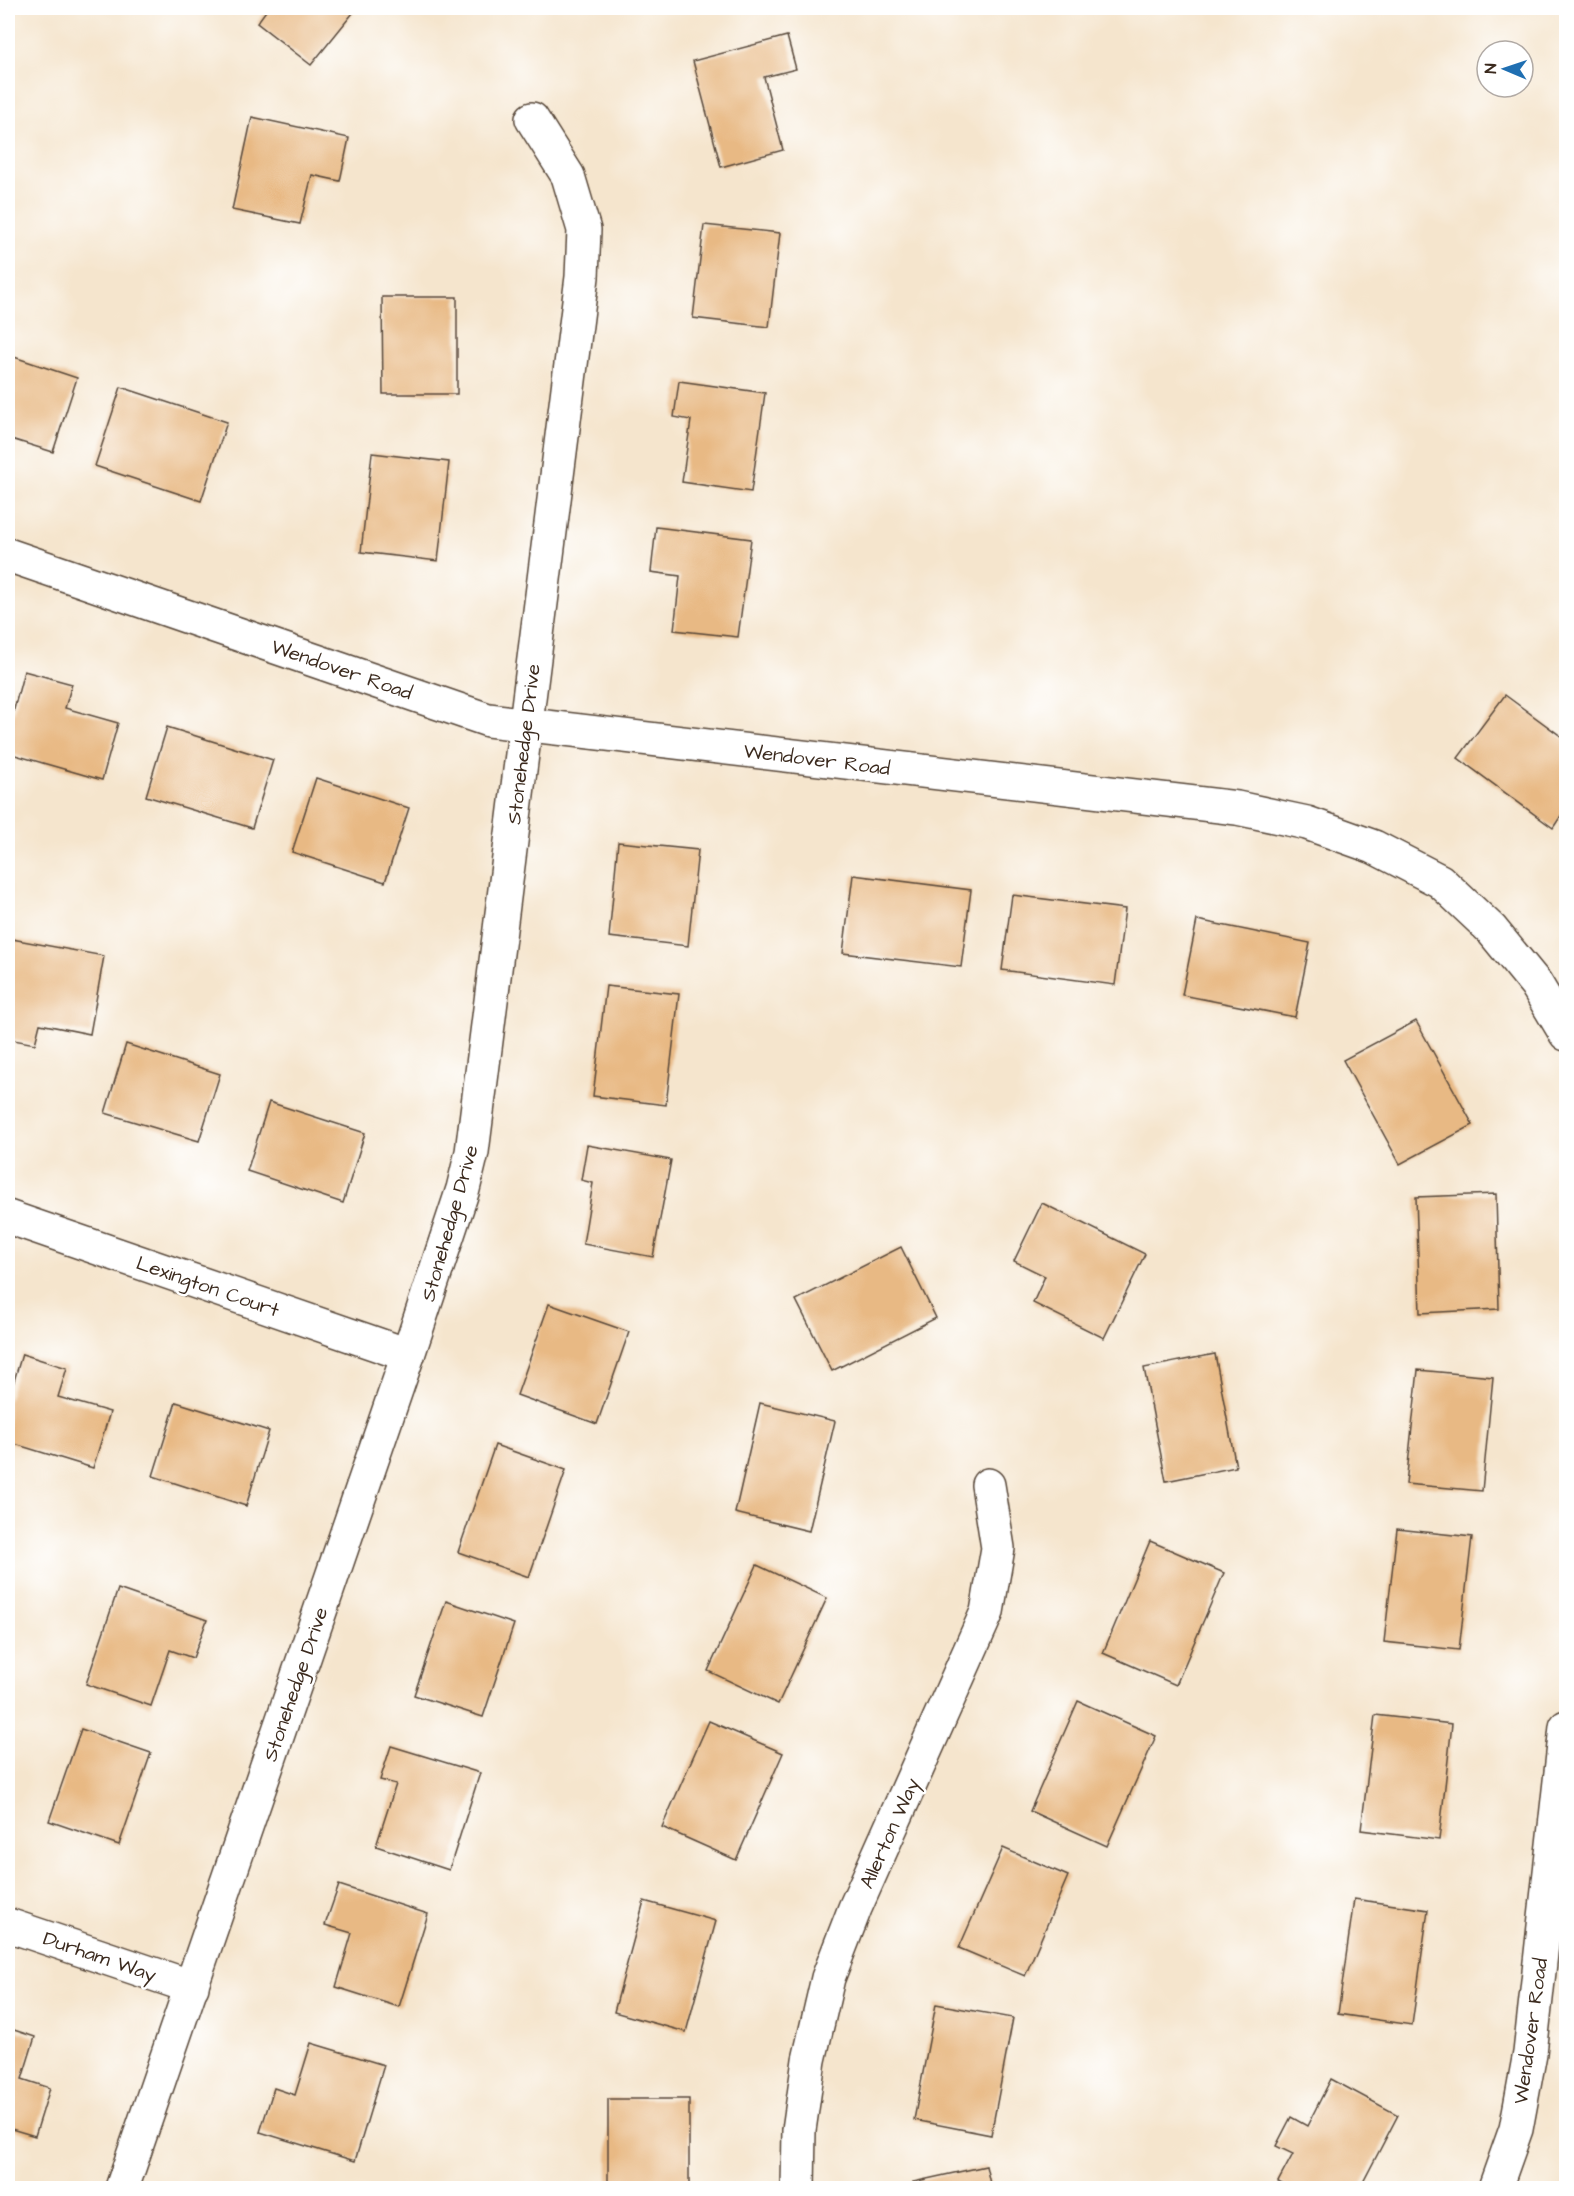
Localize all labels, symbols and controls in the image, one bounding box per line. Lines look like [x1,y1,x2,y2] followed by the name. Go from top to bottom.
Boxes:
[1475,39,1535,99] north arrow
[1480,63,1502,74] text: N
[267,633,416,707] street label: Wendover Road
[500,662,549,826] street label: Stonehedge Drive
[742,737,892,783] street label: Wendover Road
[414,1142,487,1305] street label: Stonehedge Drive
[132,1249,283,1325] street label: Lexington Court
[256,1603,336,1765] street label: Stonehedge Drive
[853,1774,928,1894] street label: Allerton Way
[39,1925,160,1990] street label: Durham Way
[1507,1956,1555,2106] street label: Wendover Road

